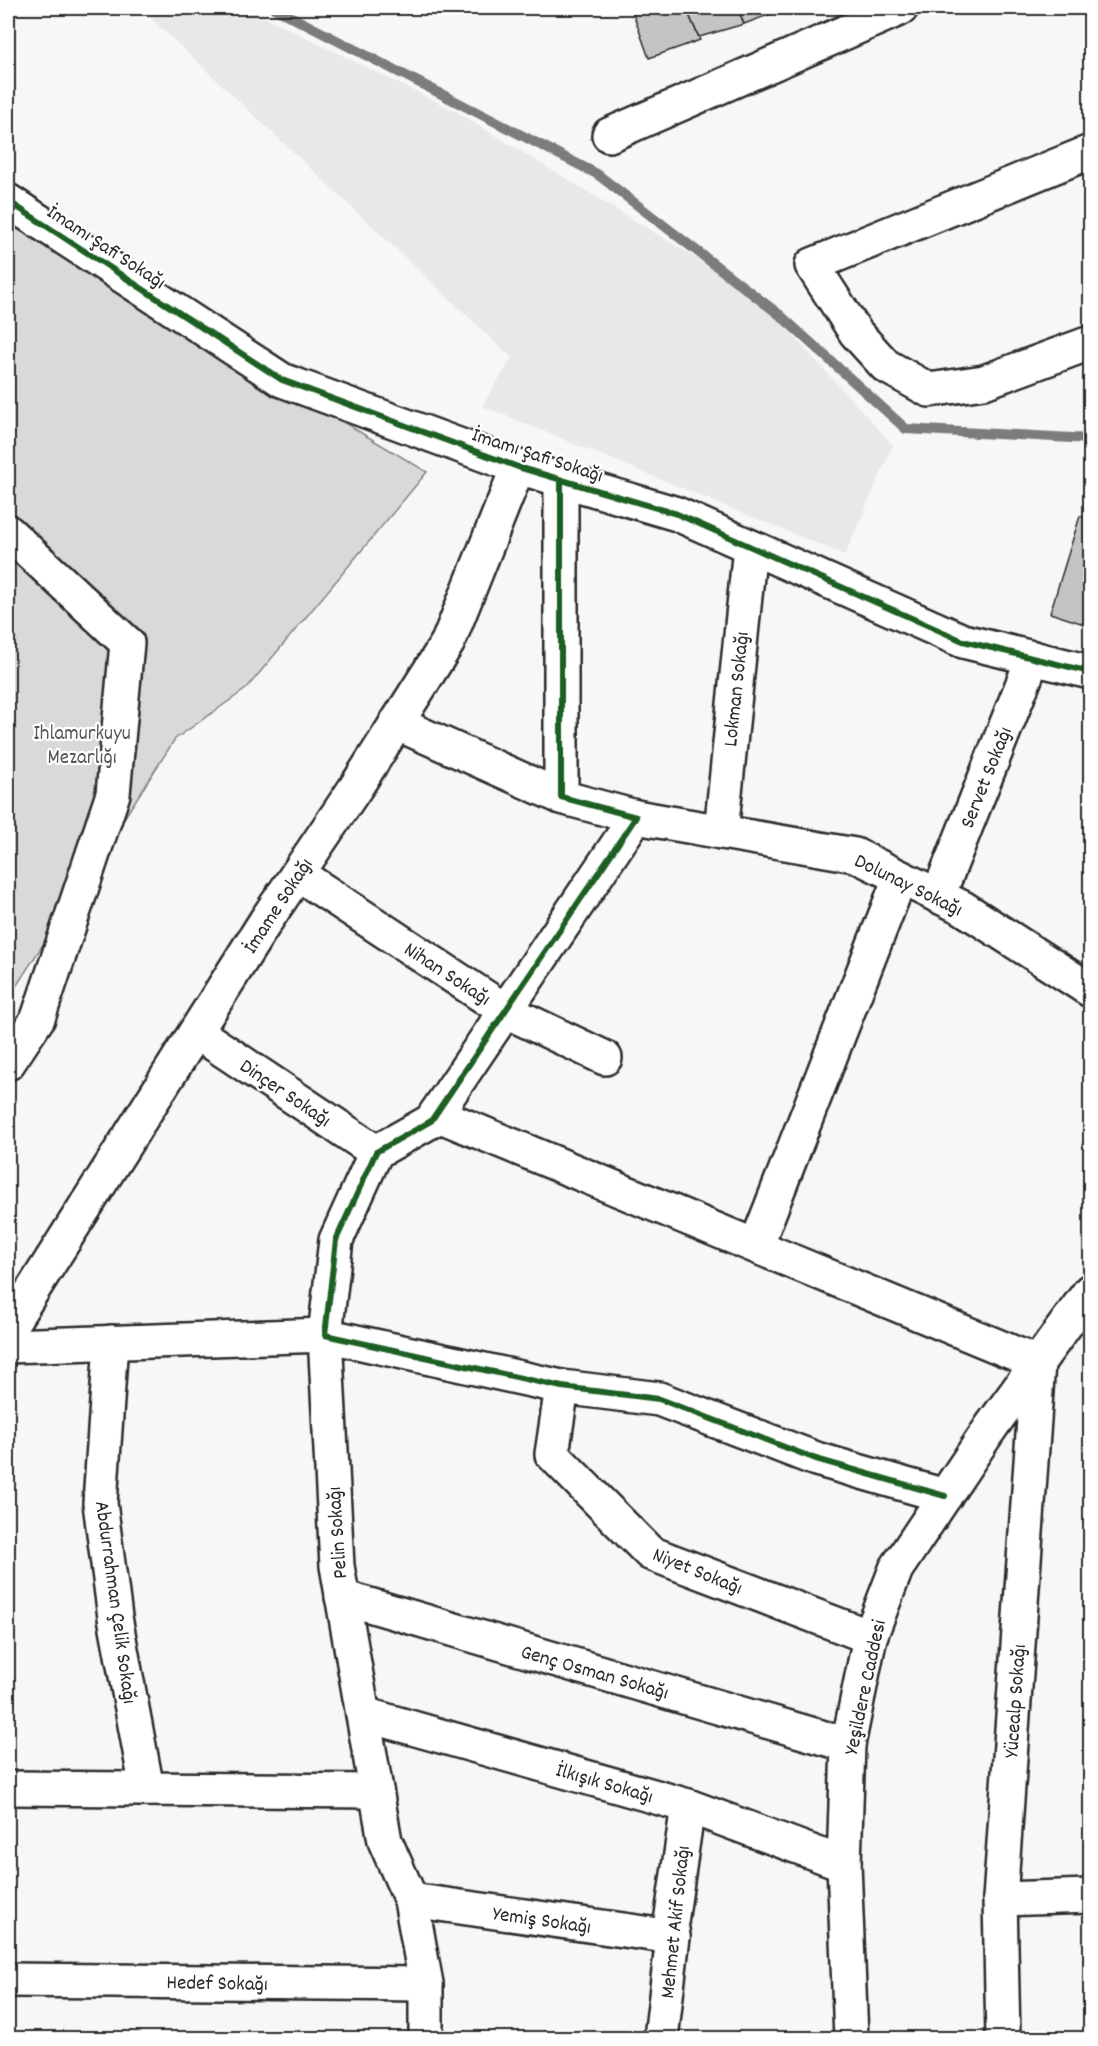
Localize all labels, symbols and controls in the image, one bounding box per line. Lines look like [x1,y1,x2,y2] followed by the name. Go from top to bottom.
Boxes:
[40,199,171,298] street label: İmamı Şafi Sokağı
[468,422,607,492] street label: İmamı Şafi Sokağı
[717,630,759,748] street label: Lokman Sokağı
[33,720,131,774] park label: Ihlamurkuyu Mezarlığı
[954,723,1022,833] street label: Servet Sokağı
[848,848,967,926] street label: Dolunay Sokağı
[237,853,322,960] street label: İmame Sokağı
[397,936,496,1015] street label: Nihan Sokağı
[232,1053,336,1136] street label: Dinçer Sokağı
[321,1486,357,1580] street label: Pelin Sokağı
[85,1499,143,1706] street label: Abdurrahman Çelik Sokağı
[647,1541,746,1604] street label: Niyet Sokağı
[838,1617,896,1758] street label: Yeşildere Caddesi
[517,1638,672,1709] street label: Genç Osman Sokağı
[998,1643,1036,1759] street label: Yücealp Sokağı
[552,1757,656,1813] street label: İlkışık Sokağı
[654,1844,700,2000] street label: Mehmet Akif Sokağı
[490,1900,593,1944] street label: Yemiş Sokağı
[166,1969,268,2001] street label: Hedef Sokağı

